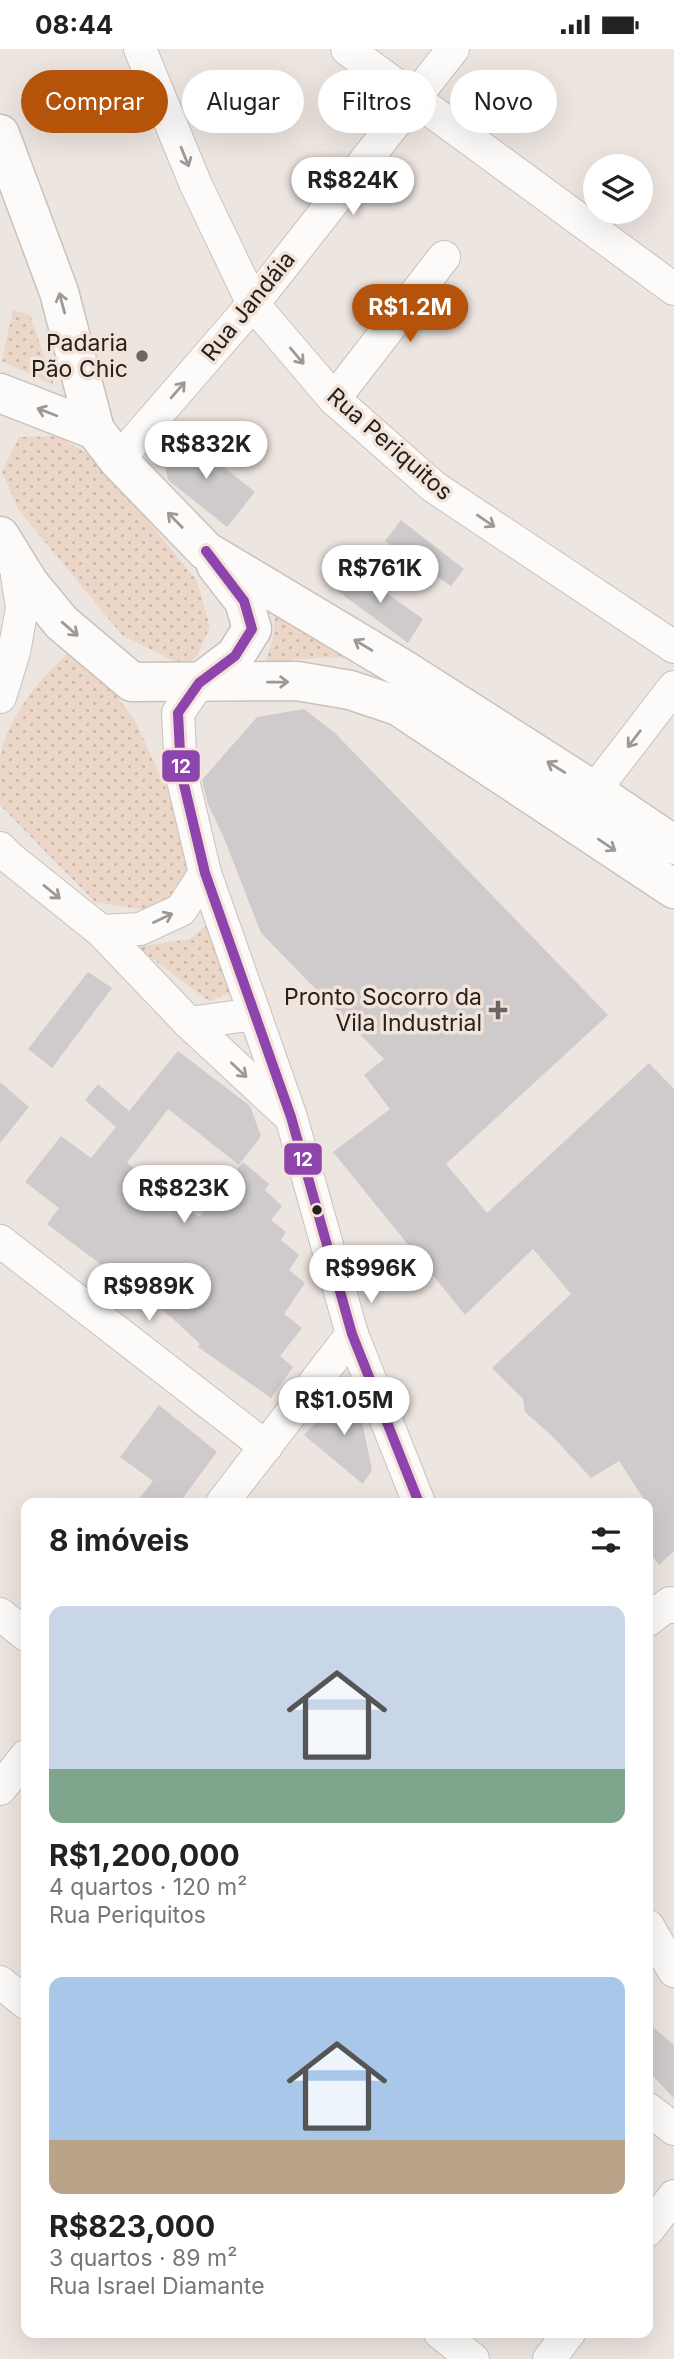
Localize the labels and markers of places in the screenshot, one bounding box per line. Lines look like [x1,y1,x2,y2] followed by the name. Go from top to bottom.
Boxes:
[296,157,410,217] pin: R$824K
[353,285,467,344] pin: R$1.2M
[31,329,128,383] place label: Padaria Pão Chic
[134,348,150,364] marker: Padaria Pão Chic
[149,421,263,481] pin: R$832K
[323,545,437,605] pin: R$761K
[284,983,482,1037] place label: Pronto Socorro da Vila Industrial
[488,1000,508,1020] marker: Pronto Socorro da Vila Industrial
[127,1165,241,1225] pin: R$823K
[310,1203,324,1217] unlabelled marker
[314,1245,428,1305] pin: R$996K
[92,1263,206,1323] pin: R$989K
[279,1377,409,1437] pin: R$1.05M

